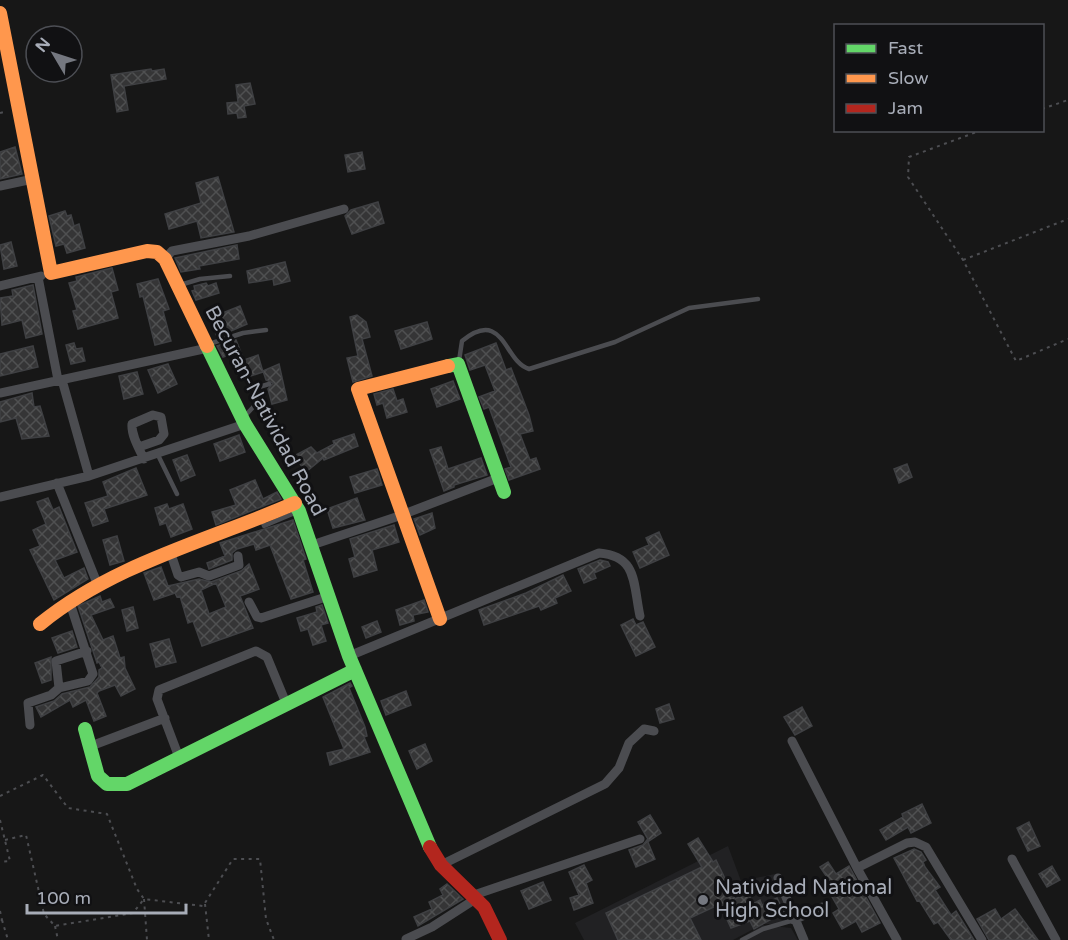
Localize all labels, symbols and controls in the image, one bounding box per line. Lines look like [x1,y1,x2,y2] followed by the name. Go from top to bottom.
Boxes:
[24,24,84,84] north arrow
[834,24,1044,132] legend
[31,34,55,56] text: N
[888,37,923,59] text: Fast
[888,67,929,89] text: Slow
[888,97,923,119] text: Jam
[199,302,331,520] street label: Becuran-Natividad Road
[715,876,892,923] place label: Natividad National High School
[27,877,186,915] scale bar
[36,887,91,909] text: 100 m
[696,893,710,907] marker: Natividad National High School

